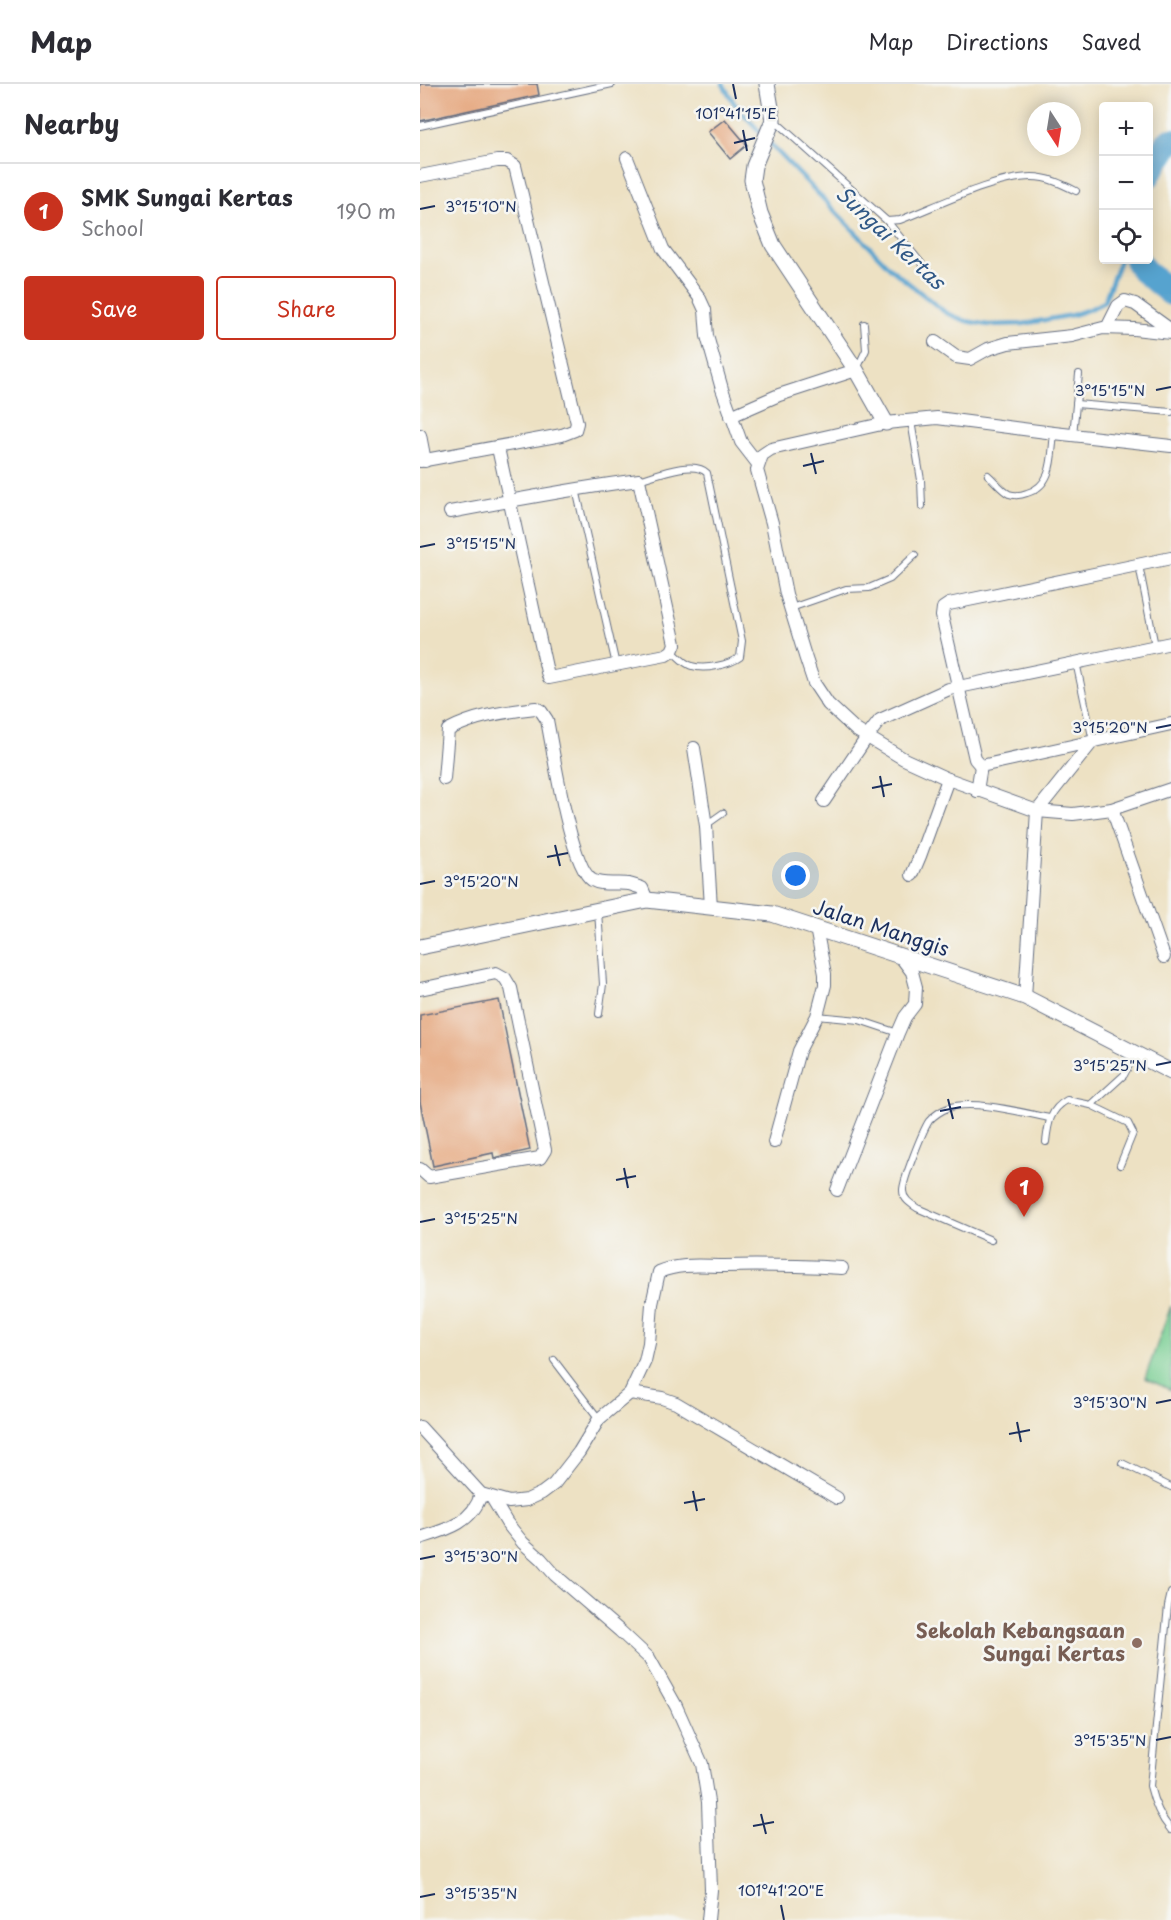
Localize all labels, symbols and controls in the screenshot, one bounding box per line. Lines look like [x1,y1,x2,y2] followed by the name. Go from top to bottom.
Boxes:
[30,20,92,63] text: Map
[868,25,913,57] text: Map
[946,25,1048,57] text: Directions
[1081,25,1141,57] text: Saved
[695,101,777,124] text: 101°41'15"E
[1027,102,1081,156] north arrow
[1099,102,1153,264] map controls
[1099,102,1153,156] button: +
[24,104,119,143] text: Nearby
[1099,156,1153,210] button: −
[829,177,955,297] water label: Sungai Kertas
[81,180,293,213] text: SMK Sungai Kertas
[445,194,517,217] text: 3°15'10"N
[39,196,48,226] text: 1
[337,196,396,226] text: 190 m
[1099,210,1153,264] button: locate
[81,213,144,243] text: School
[24,276,204,340] button: Save
[216,276,396,340] button: Share
[1075,378,1145,401] text: 3°15'15"N
[446,531,516,554] text: 3°15'15"N
[1072,715,1148,738] text: 3°15'20"N
[781,861,810,890] your location
[443,869,519,892] text: 3°15'20"N
[809,891,953,963] street label: Jalan Manggis
[1073,1053,1147,1076] text: 3°15'25"N
[1004,1168,1044,1217] pin: 1
[444,1206,518,1229] text: 3°15'25"N
[1073,1390,1147,1413] text: 3°15'30"N
[444,1544,518,1567] text: 3°15'30"N
[916,1615,1125,1668] place label: Sekolah Kebangsaan Sungai Kertas
[1130,1636,1144,1650] marker: Sekolah Kebangsaan Sungai Kertas
[1073,1728,1147,1751] text: 3°15'35"N
[738,1878,824,1901] text: 101°41'20"E
[444,1881,518,1904] text: 3°15'35"N

